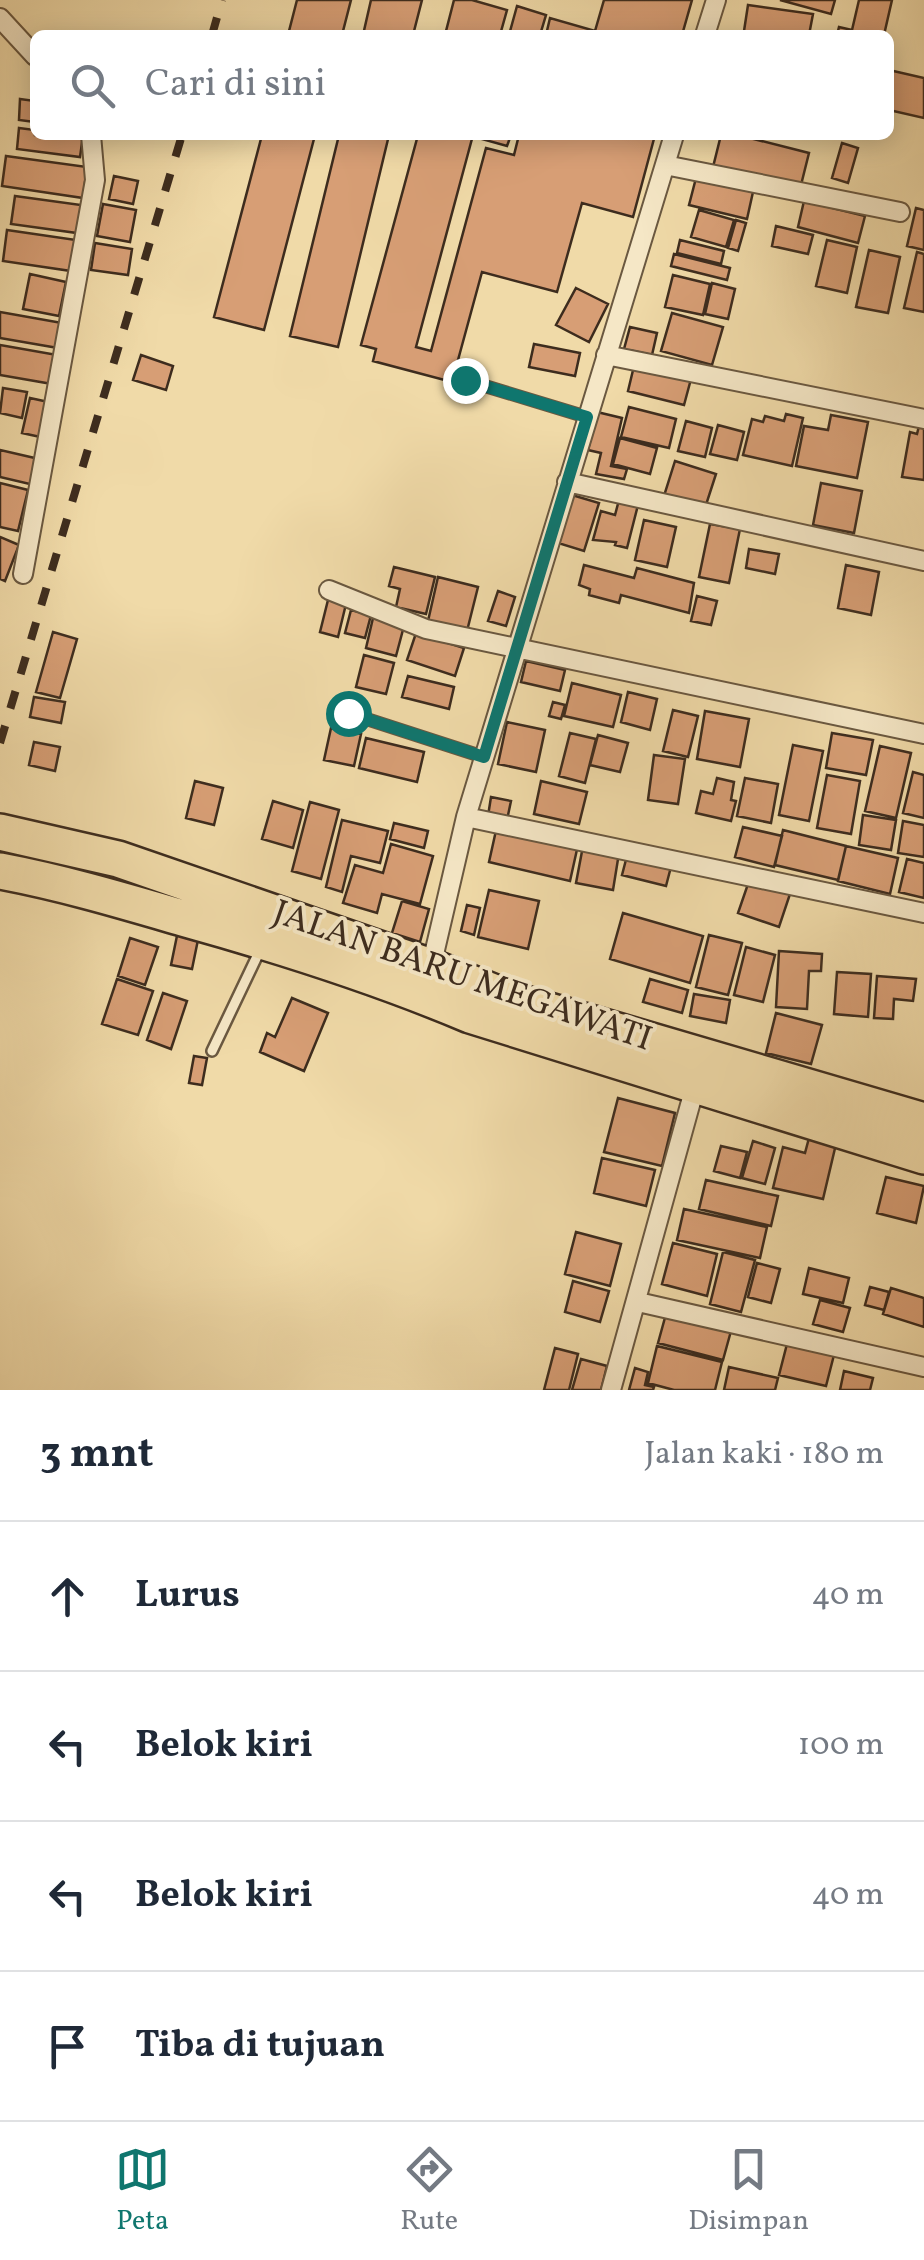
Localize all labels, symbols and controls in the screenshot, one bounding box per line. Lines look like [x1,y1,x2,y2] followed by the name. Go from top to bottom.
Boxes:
[30,30,894,140] search box
[65,58,120,113] icon: search
[145,59,326,112] text: Cari di sini
[443,358,489,404] route end
[326,691,372,737] route start
[266,890,658,1064] street label: JALAN BARU MEGAWATI
[40,1426,154,1485] text: 3 mnt
[644,1433,884,1477] text: Jalan kaki · 180 m
[40,1569,95,1624] icon: ahead
[135,1570,240,1623] text: Lurus
[812,1574,884,1618] text: 40 m
[40,1719,95,1774] icon: left
[135,1720,313,1773] text: Belok kiri
[798,1724,884,1768] text: 100 m
[40,1869,95,1924] icon: left
[135,1870,313,1923] text: Belok kiri
[812,1874,884,1918] text: 40 m
[40,2019,95,2074] icon: arrive
[135,2020,385,2073] text: Tiba di tujuan
[115,2142,170,2241] tab: Peta
[400,2142,458,2241] tab: Rute
[688,2142,809,2241] tab: Disimpan

